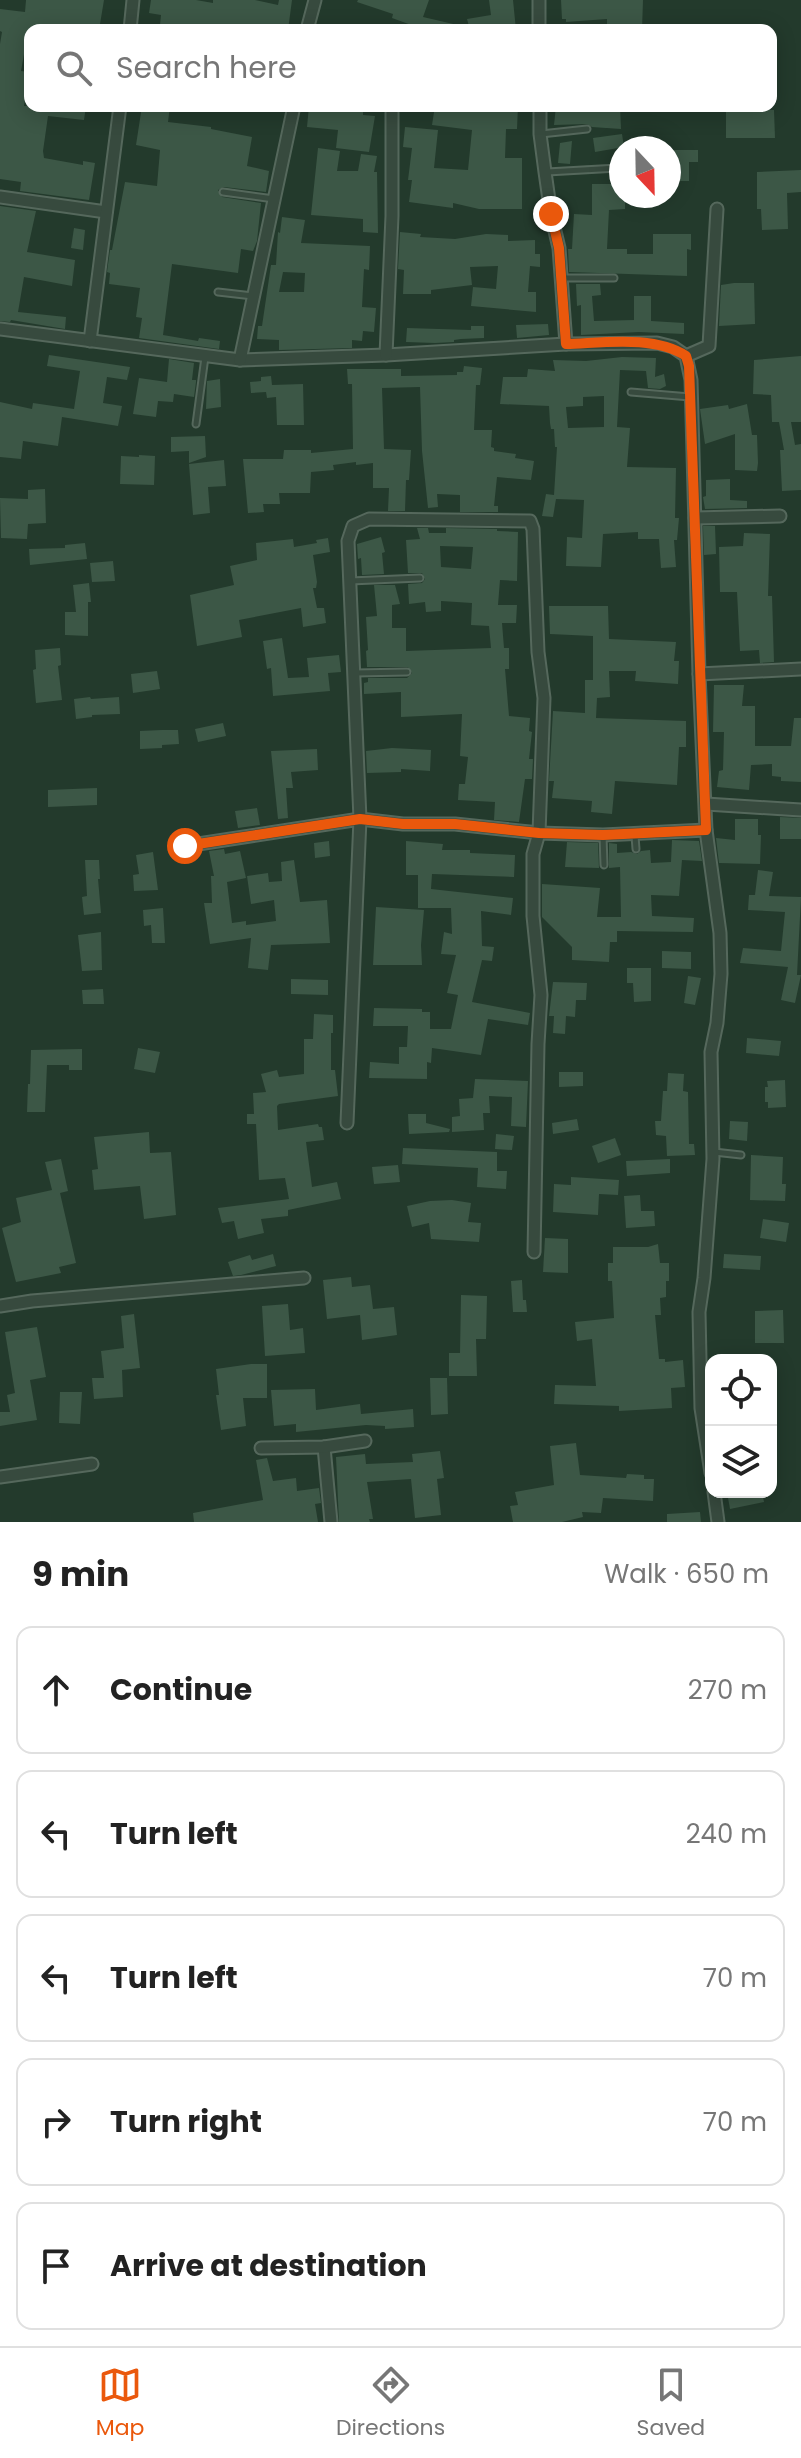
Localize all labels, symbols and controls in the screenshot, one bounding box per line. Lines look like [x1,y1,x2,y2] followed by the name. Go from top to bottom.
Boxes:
[24,24,777,112] search box
[52,46,96,90] icon: search
[116,46,297,89] text: Search here
[609,136,681,208] north arrow
[533,196,569,232] route end
[167,828,203,864] route start
[705,1354,777,1498] map controls
[705,1354,777,1426] button: locate
[705,1426,777,1498] button: layers
[32,1550,129,1598] text: 9 min
[604,1556,769,1592] text: Walk · 650 m
[34,1668,78,1712] icon: ahead
[110,1668,252,1711] text: Continue
[688,1672,767,1708] text: 270 m
[34,1812,78,1856] icon: left
[110,1812,238,1855] text: Turn left
[686,1816,767,1852] text: 240 m
[34,1956,78,2000] icon: left
[110,1956,238,1999] text: Turn left
[703,1960,767,1996] text: 70 m
[34,2100,78,2144] icon: right
[110,2100,262,2143] text: Turn right
[703,2104,767,2140] text: 70 m
[34,2244,78,2288] icon: arrive
[110,2244,427,2287] text: Arrive at destination
[96,2363,144,2444] tab: Map
[336,2363,445,2444] tab: Directions
[637,2363,705,2444] tab: Saved

